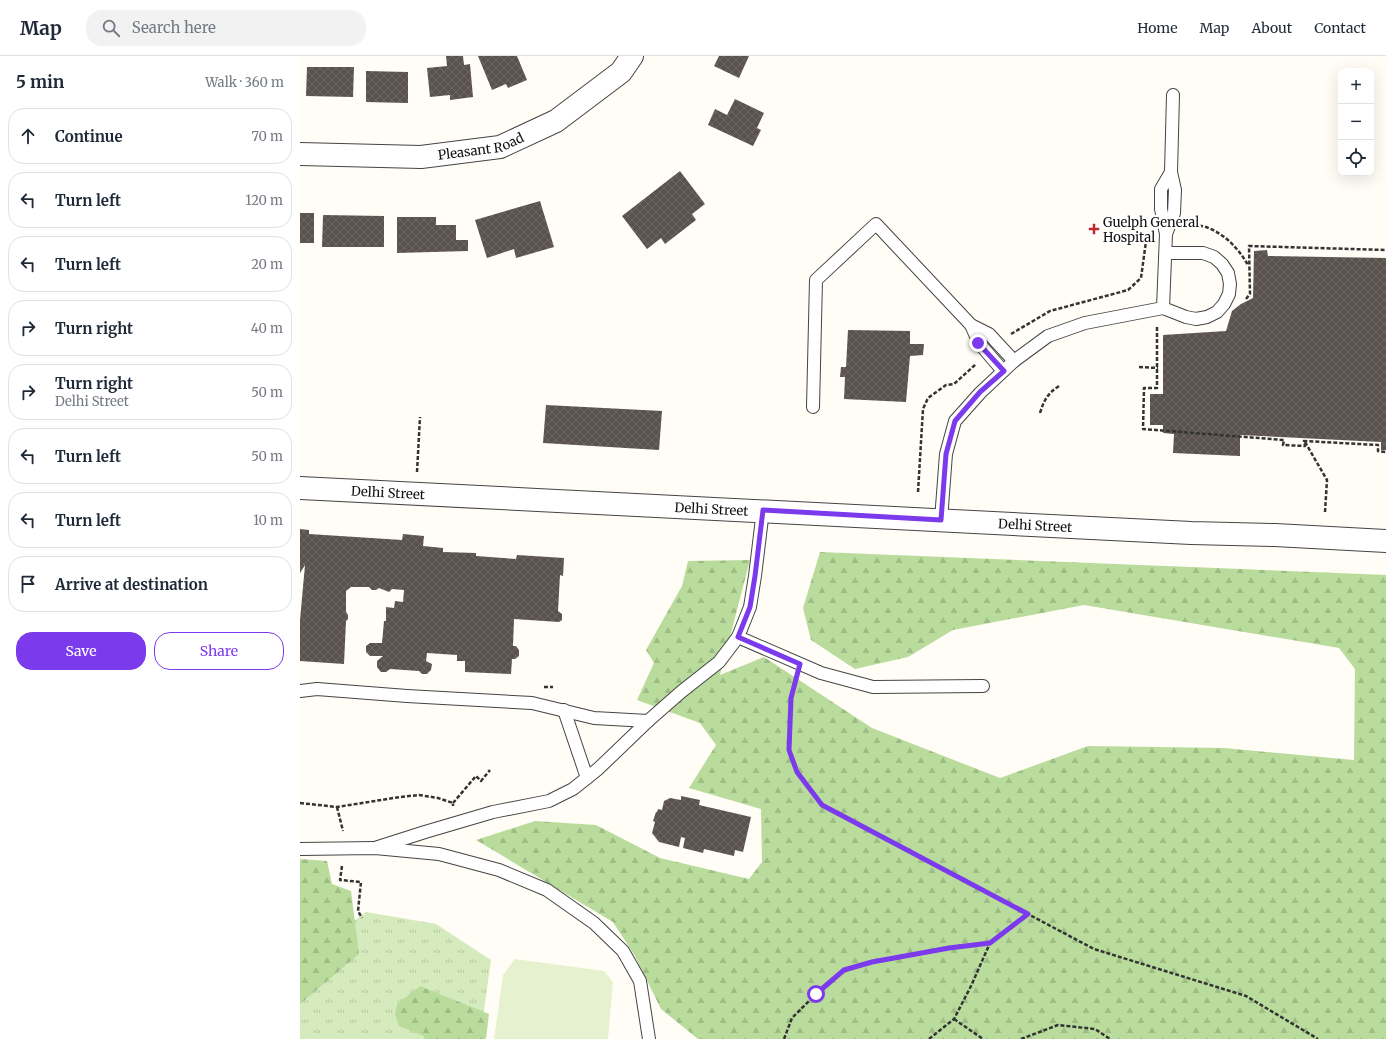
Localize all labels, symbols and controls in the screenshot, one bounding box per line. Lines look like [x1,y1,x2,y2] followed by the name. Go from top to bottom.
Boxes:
[86,10,366,46] search box
[20,16,62,40] text: Map
[100,17,122,39] icon: search
[132,18,216,37] text: Search here
[1137,19,1178,37] text: Home
[1200,19,1229,37] text: Map
[1251,19,1292,37] text: About
[1314,19,1366,37] text: Contact
[1338,68,1374,176] map controls
[1338,68,1374,104] button: +
[16,71,64,93] text: 5 min
[205,74,284,91] text: Walk · 360 m
[1338,104,1374,140] button: −
[17,125,39,147] icon: ahead
[55,127,123,146] text: Continue
[252,128,283,145] text: 70 m
[437,129,527,164] street label: Pleasant Road
[1338,140,1374,176] button: locate
[17,189,39,211] icon: left
[55,191,121,210] text: Turn left
[245,192,283,209] text: 120 m
[1103,214,1199,246] place label: Guelph General Hospital
[1088,223,1100,235] marker: Guelph General Hospital
[17,253,39,275] icon: left
[55,255,121,274] text: Turn left
[251,256,283,273] text: 20 m
[17,317,39,339] icon: right
[55,319,133,338] text: Turn right
[251,320,283,337] text: 40 m
[969,334,987,352] route end
[55,374,133,393] text: Turn right
[17,381,39,403] icon: right
[251,384,283,401] text: 50 m
[55,393,129,410] text: Delhi Street
[17,445,39,467] icon: left
[55,447,121,466] text: Turn left
[251,448,283,465] text: 50 m
[350,483,425,503] street label: Delhi Street
[674,499,749,520] street label: Delhi Street
[17,509,39,531] icon: left
[55,511,121,530] text: Turn left
[253,512,283,529] text: 10 m
[998,515,1072,536] street label: Delhi Street
[17,573,39,595] icon: arrive
[55,575,208,594] text: Arrive at destination
[16,632,146,670] button: Save
[154,632,284,670] button: Share
[807,985,825,1003] route start

